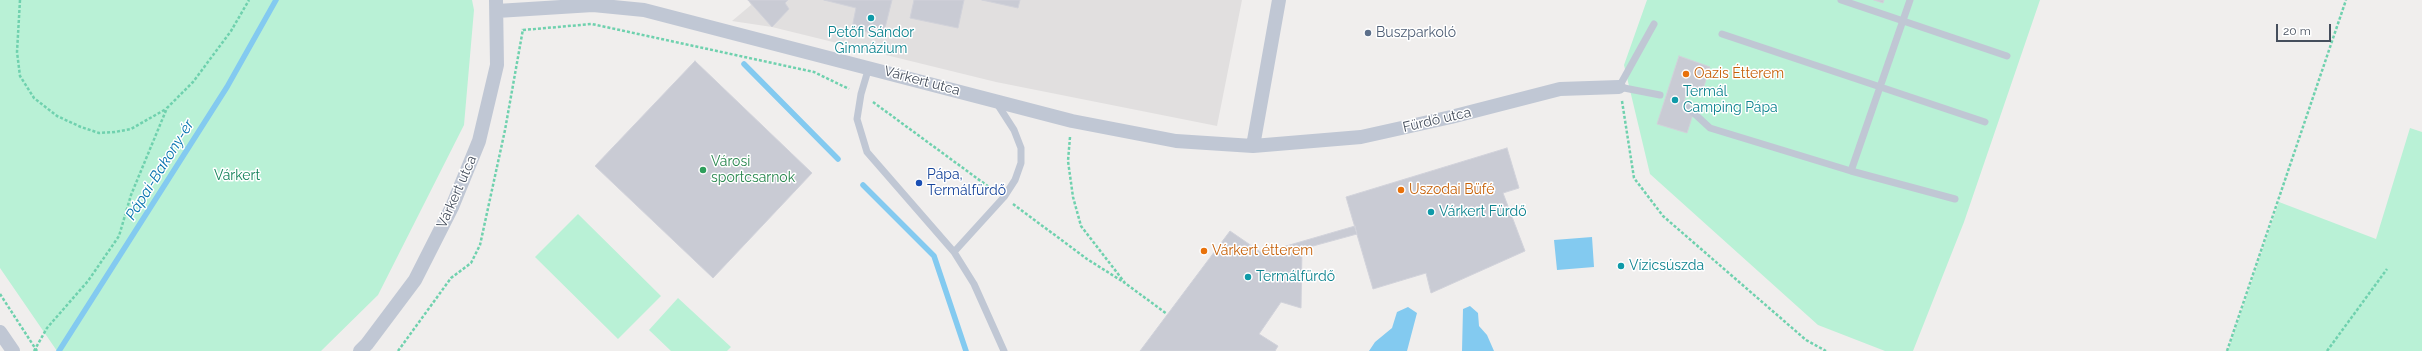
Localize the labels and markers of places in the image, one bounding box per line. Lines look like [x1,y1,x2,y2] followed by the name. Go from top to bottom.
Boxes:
[866,13,876,23] marker: Petőfi Sándor Gimnázium
[828,25,914,58] place label: Petőfi Sándor Gimnázium
[1376,25,1456,41] place label: Buszparkoló
[1363,28,1373,38] marker: Buszparkoló
[1694,66,1784,82] place label: Oazis Étterem
[1681,69,1691,79] marker: Oazis Étterem
[1683,84,1778,116] place label: Termál Camping Pápa
[1670,95,1680,105] marker: Termál Camping Pápa
[711,154,795,186] place label: Városi sportcsarnok
[698,165,708,175] marker: Városi sportcsarnok
[927,167,1006,200] place label: Pápa, Termálfürdő
[914,178,924,188] marker: Pápa, Termálfürdő
[1409,182,1494,198] place label: Uszodai Büfé
[1396,185,1406,195] marker: Uszodai Büfé
[1439,204,1527,220] place label: Várkert Fürdő
[1426,207,1436,217] marker: Várkert Fürdő
[1212,243,1313,259] place label: Várkert étterem
[1199,246,1209,256] marker: Várkert étterem
[1629,258,1704,274] place label: Vízicsúszda
[1616,261,1626,271] marker: Vízicsúszda
[1256,269,1335,285] place label: Termálfürdő
[1243,272,1253,282] marker: Termálfürdő

